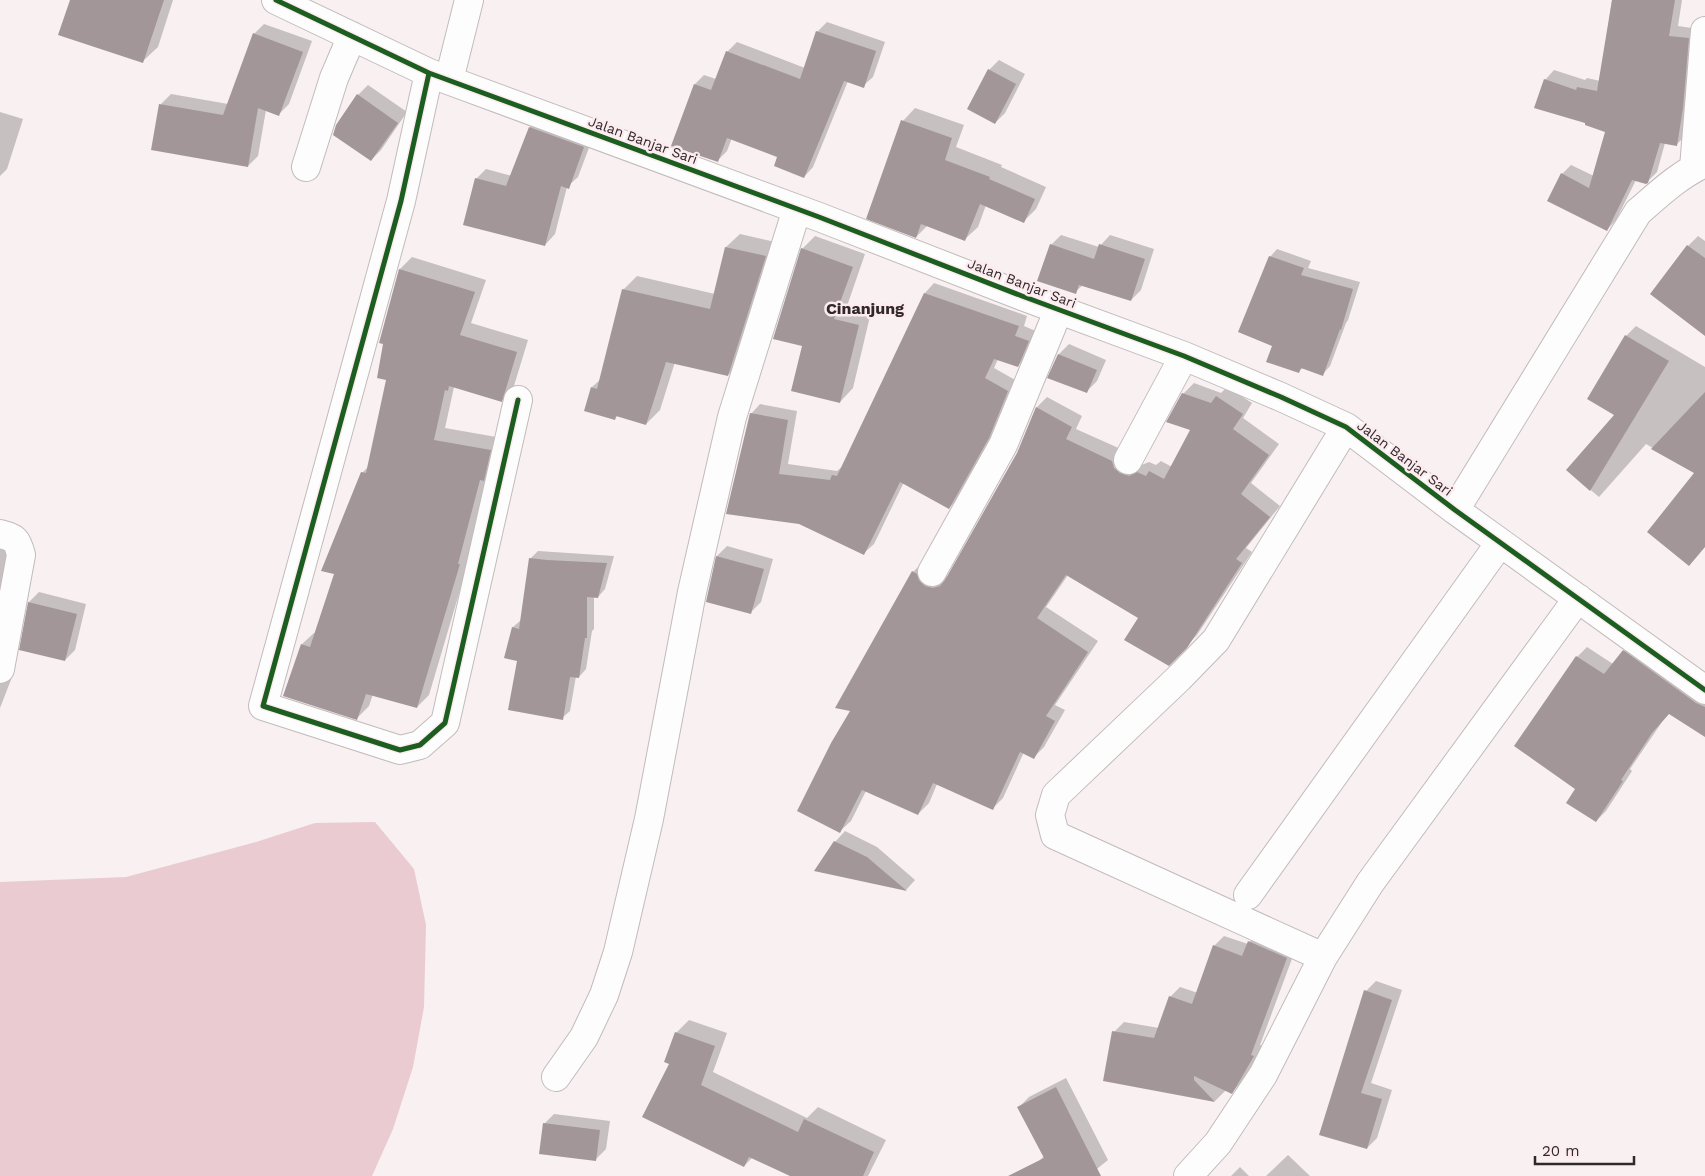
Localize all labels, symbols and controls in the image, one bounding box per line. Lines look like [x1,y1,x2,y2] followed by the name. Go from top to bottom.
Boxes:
[586,113,700,167] street label: Jalan Banjar Sari
[965,255,1079,311] street label: Jalan Banjar Sari
[826,299,904,318] district label: Cinanjung
[1354,417,1456,499] street label: Jalan Banjar Sari
[1535,1134,1634,1166] scale bar
[1542,1142,1580,1160] text: 20 m

